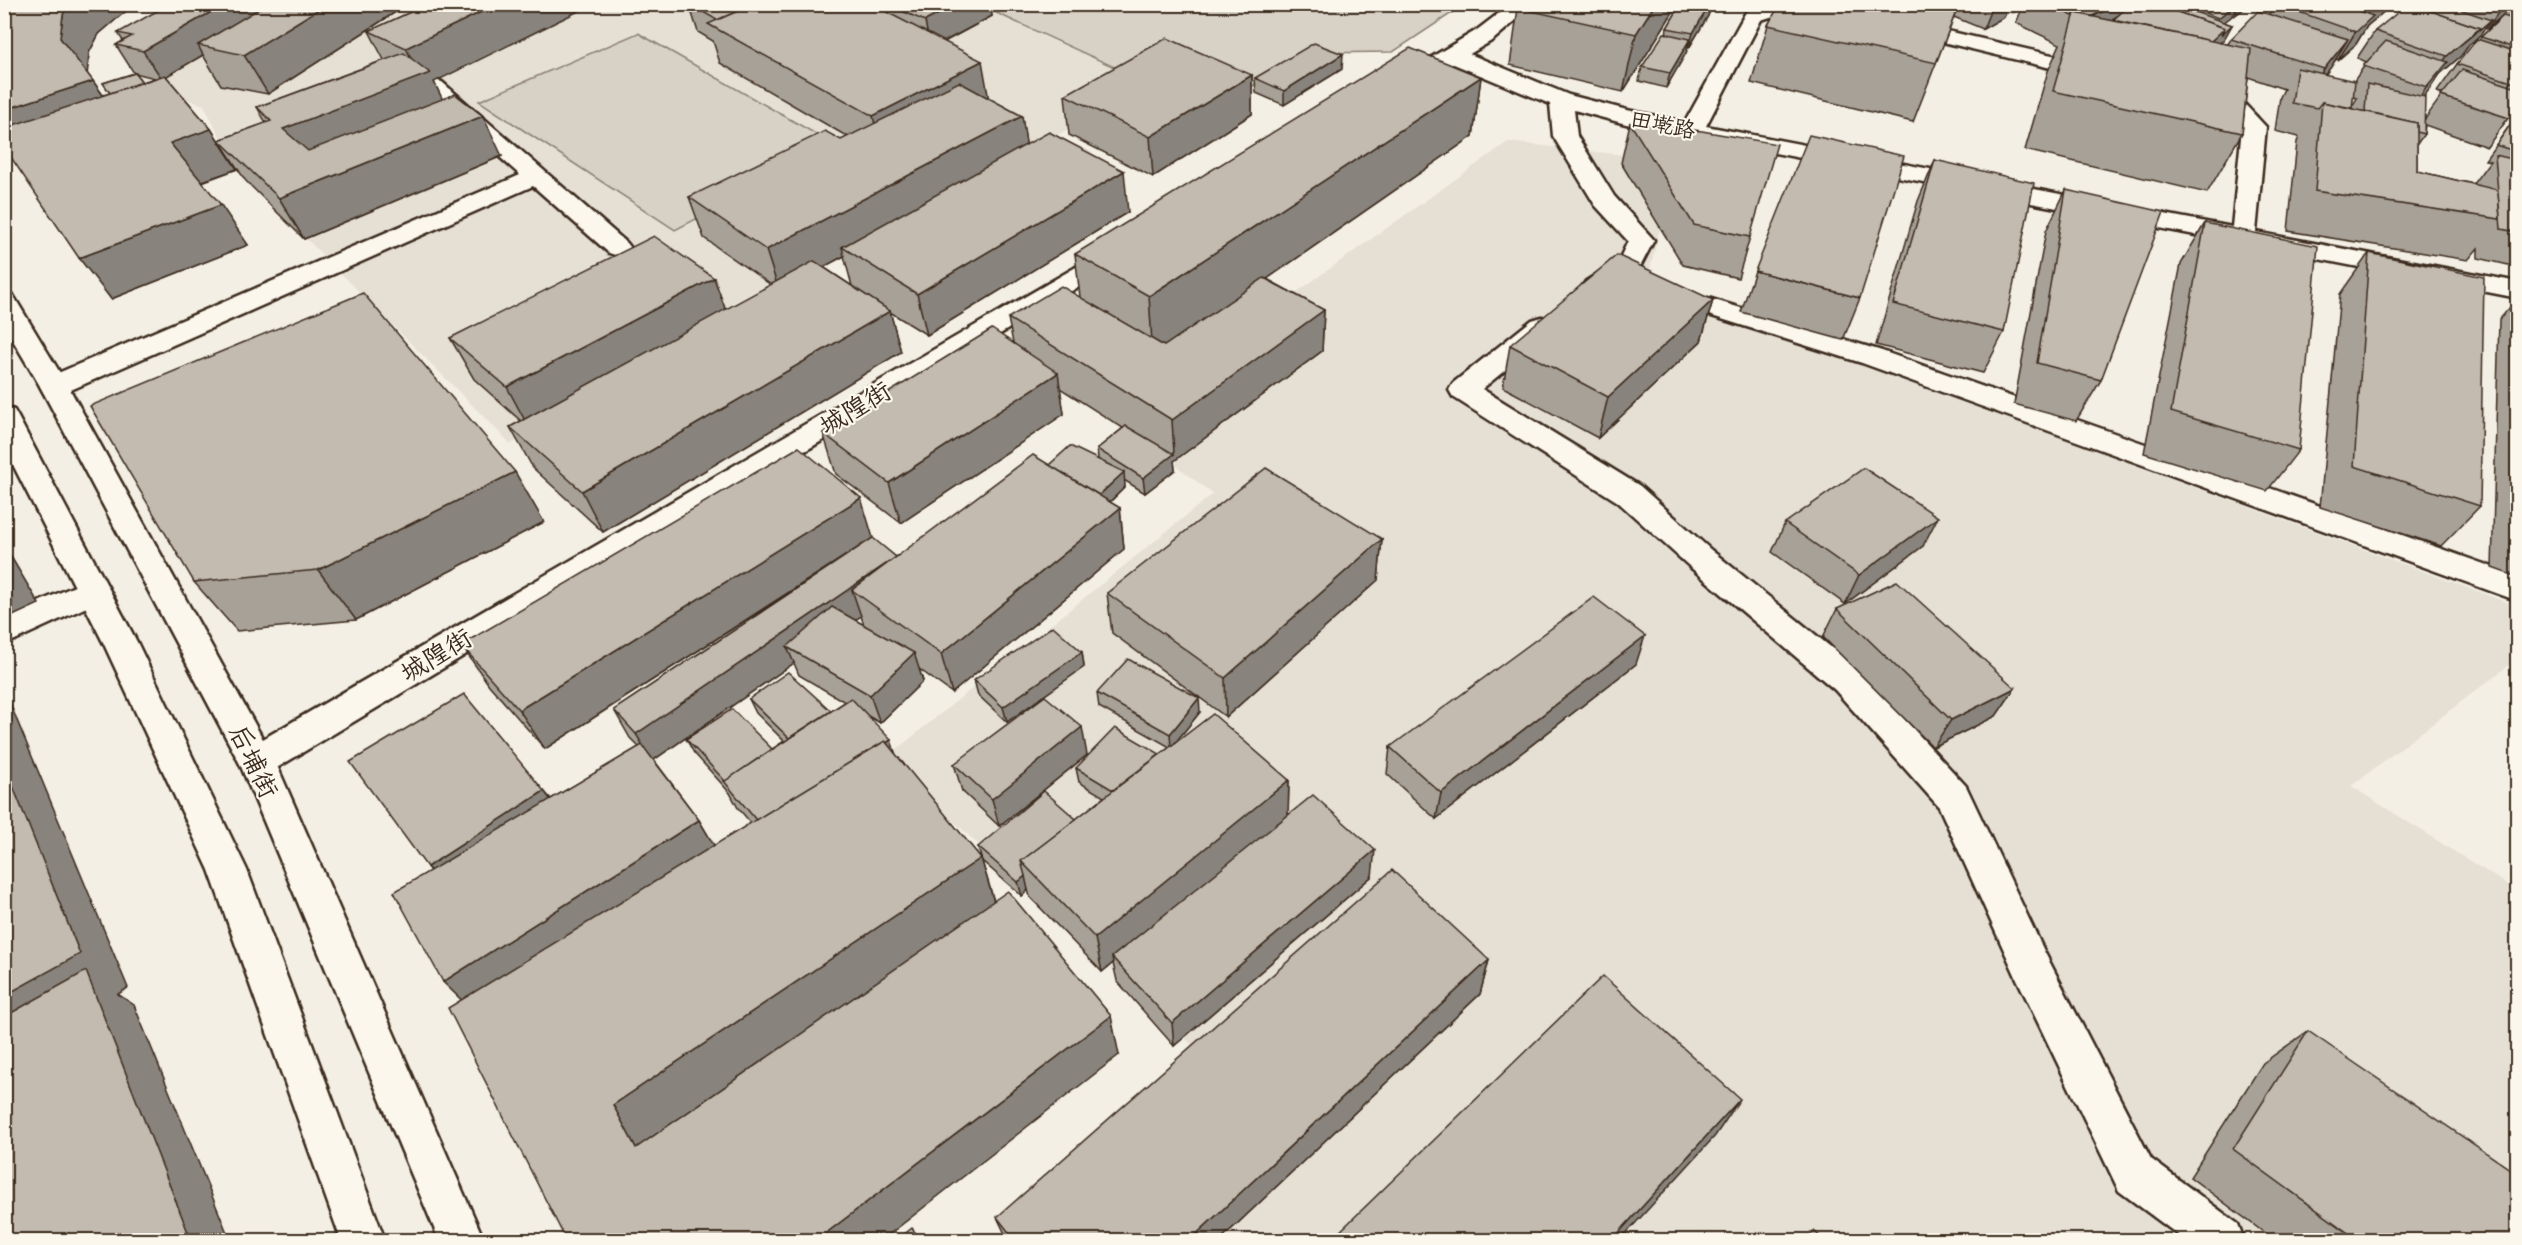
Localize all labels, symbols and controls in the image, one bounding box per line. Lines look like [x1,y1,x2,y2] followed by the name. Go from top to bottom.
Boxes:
[1628,105,1698,145] street label: 田墘路
[813,374,897,443] street label: 城隍街
[394,621,478,690] street label: 城隍街
[222,719,285,804] street label: 后埔街

